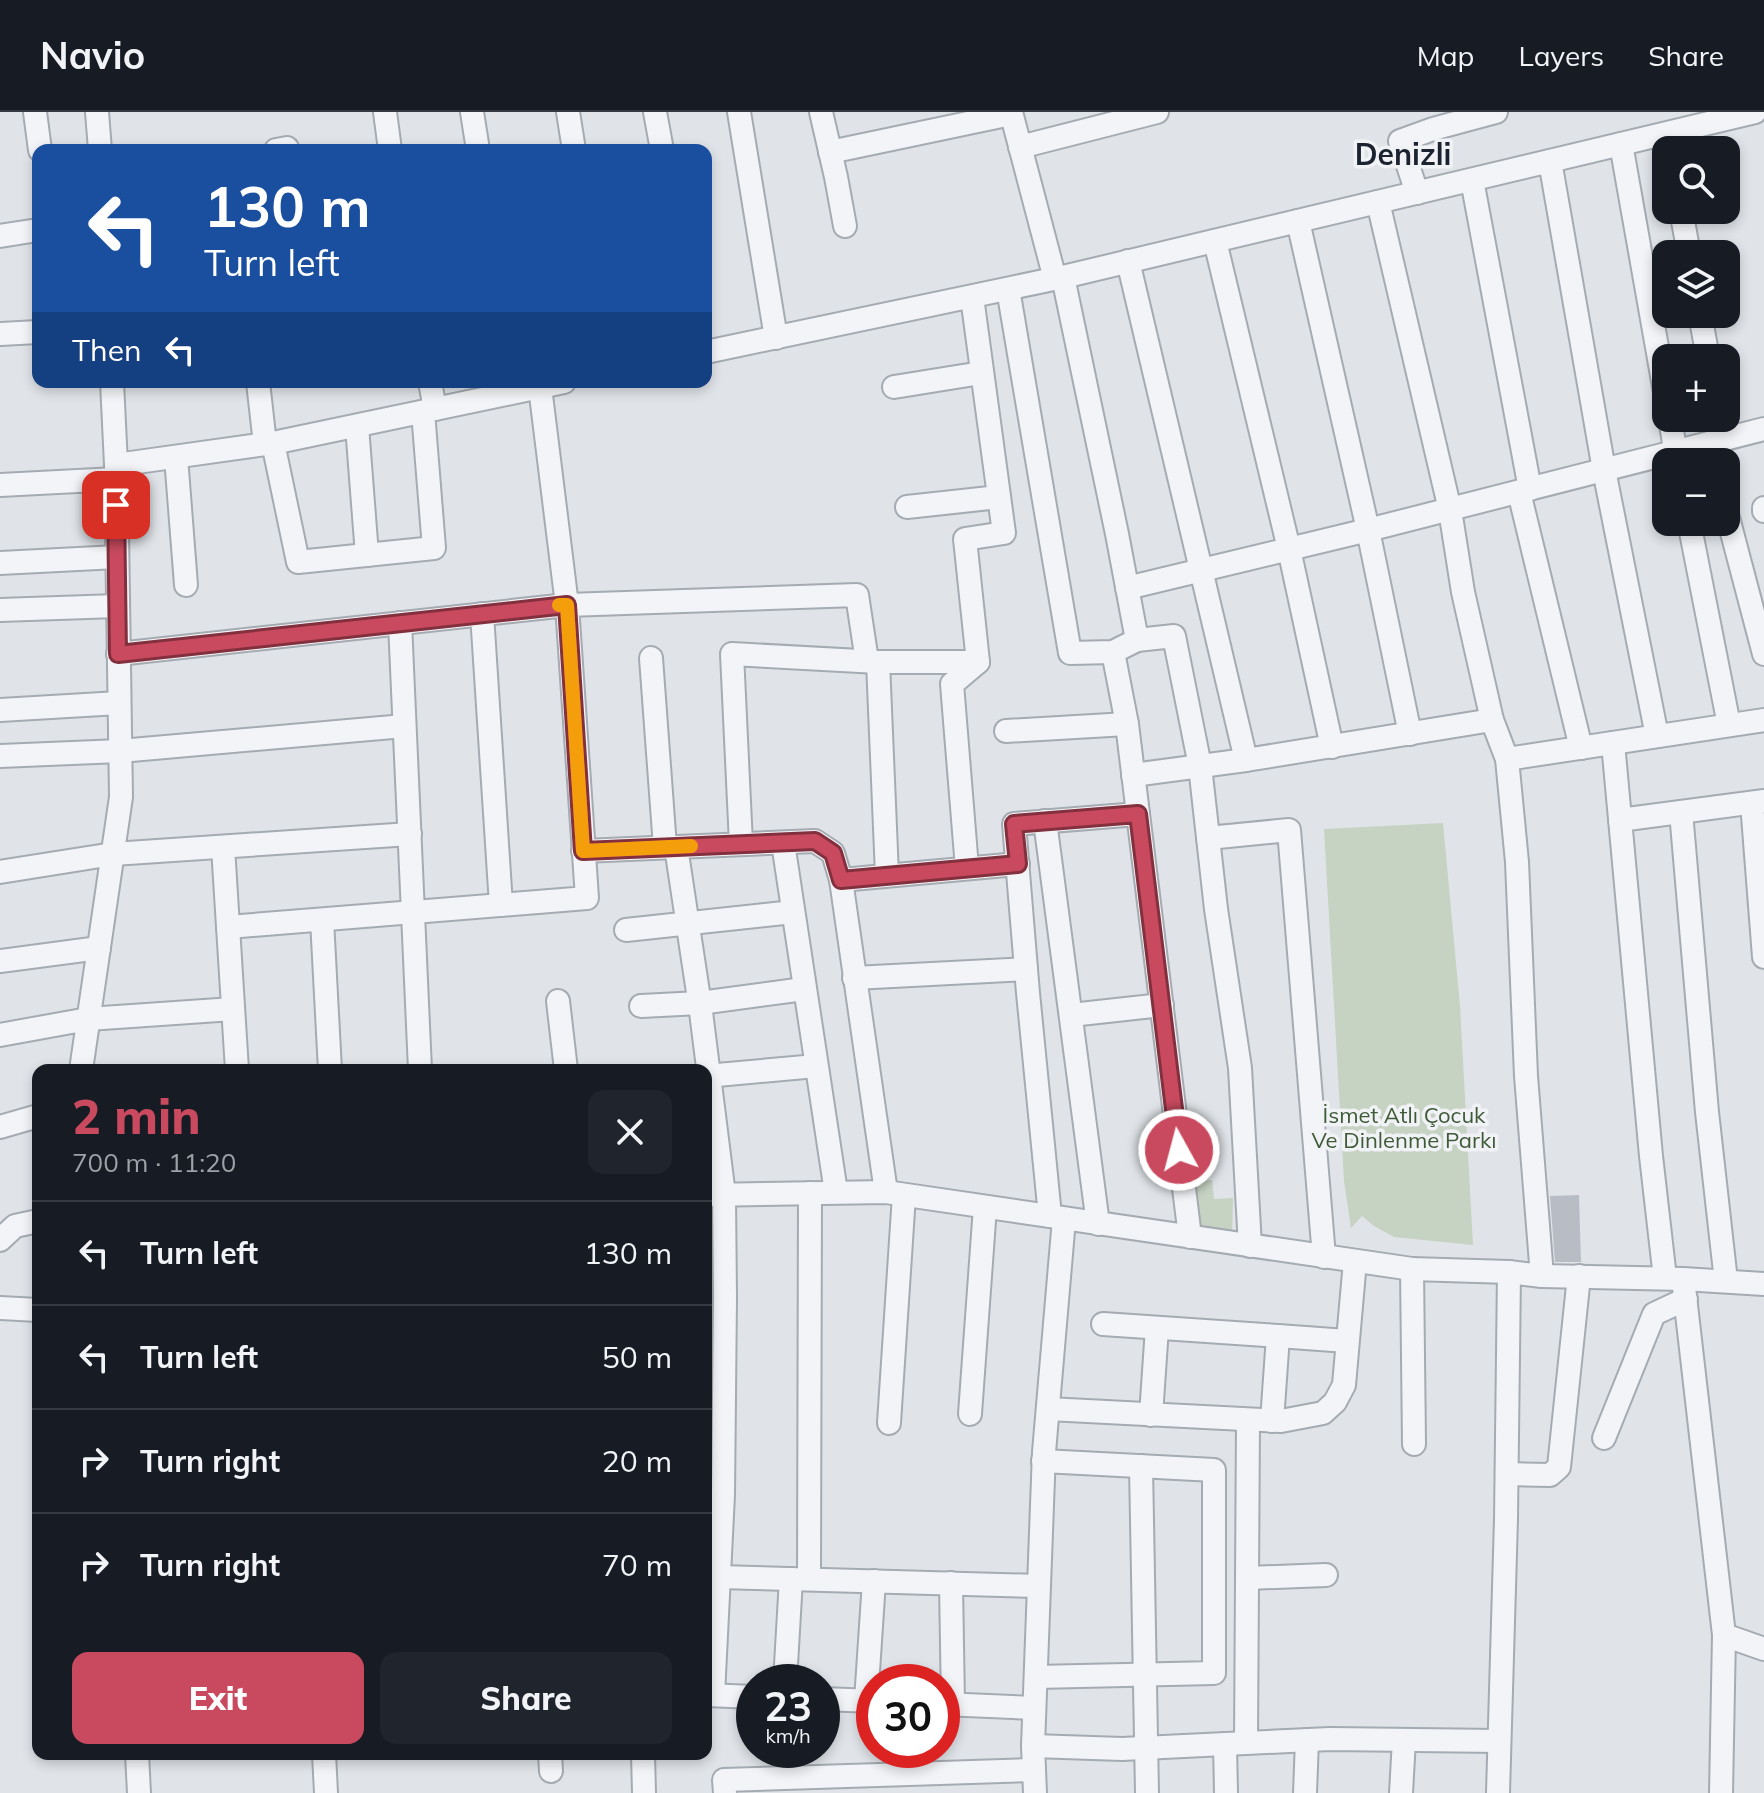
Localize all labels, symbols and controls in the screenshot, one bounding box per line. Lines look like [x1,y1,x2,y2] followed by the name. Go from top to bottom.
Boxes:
[40,31,145,79] text: Navio
[1417,38,1474,73] text: Map
[1518,38,1604,73] text: Layers
[1648,38,1724,73] text: Share
[1355,135,1451,173] district label: Denizli
[1652,136,1740,536] map controls
[1652,136,1740,224] button: search
[204,171,371,241] text: 130 m
[72,176,176,280] icon: left
[204,240,340,285] text: Turn left
[1652,240,1740,328] button: layers
[158,328,202,372] icon: left
[72,331,142,369] text: Then
[1652,344,1740,432] button: +
[1652,448,1740,536] button: −
[82,471,150,539] pin
[94,483,138,527] icon: arrive
[72,1086,201,1146] text: 2 min
[588,1090,672,1174] button: close
[1311,1101,1497,1154] park label: İsmet Atlı Çocuk Ve Dinlenme Parkı
[1137,1108,1221,1192] position arrow
[72,1146,236,1179] text: 700 m · 11:20
[72,1231,116,1275] icon: left
[140,1234,258,1272] text: Turn left
[584,1234,672,1272] text: 130 m
[72,1335,116,1379] icon: left
[140,1338,258,1376] text: Turn left
[602,1338,672,1376] text: 50 m
[72,1439,116,1483] icon: right
[140,1442,280,1480] text: Turn right
[602,1442,672,1480] text: 20 m
[72,1543,116,1587] icon: right
[140,1546,280,1584] text: Turn right
[602,1546,672,1584] text: 70 m
[72,1652,364,1744] button: Exit
[380,1652,672,1744] button: Share
[856,1664,960,1768] speed limit sign: 30
[764,1681,812,1731] text: 23
[765,1723,811,1748] text: km/h

